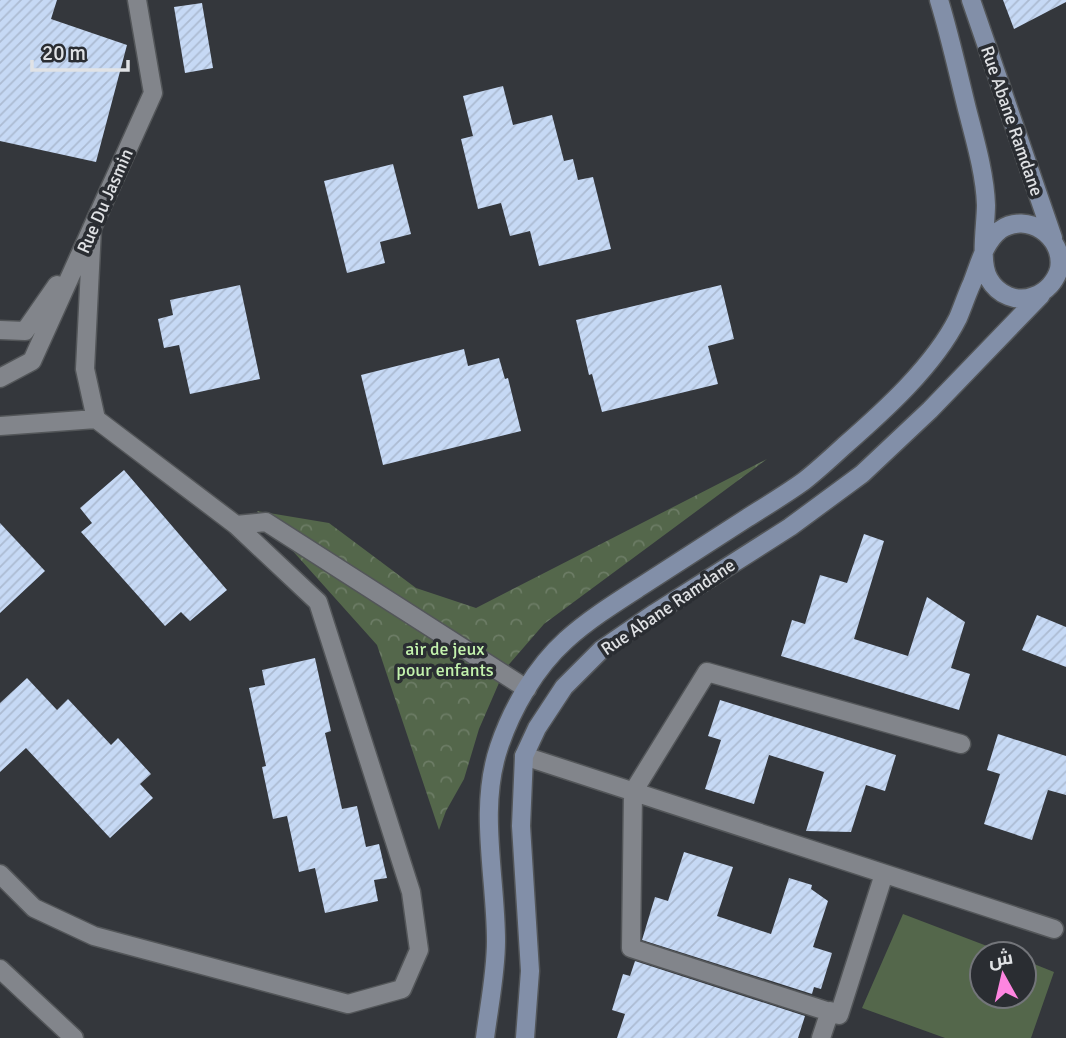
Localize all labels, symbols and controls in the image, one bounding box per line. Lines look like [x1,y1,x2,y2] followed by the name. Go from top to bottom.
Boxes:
[32,28,128,72] scale bar
[42,40,86,66] text: 20 m
[976,43,1048,199] street label: Rue Abane Ramdane
[72,145,138,257] street label: Rue Du Jasmin
[597,554,739,660] street label: Rue Abane Ramdane
[396,638,494,681] park label: air de jeux pour enfants
[968,940,1038,1010] north arrow
[987,946,1015,973] text: ش

